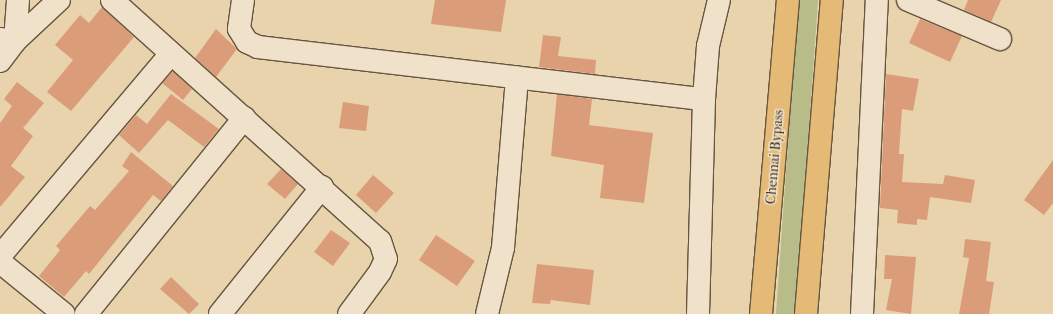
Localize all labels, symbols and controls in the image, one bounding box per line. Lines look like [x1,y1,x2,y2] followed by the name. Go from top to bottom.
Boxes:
[762,109,788,205] street label: Chennai Bypass

